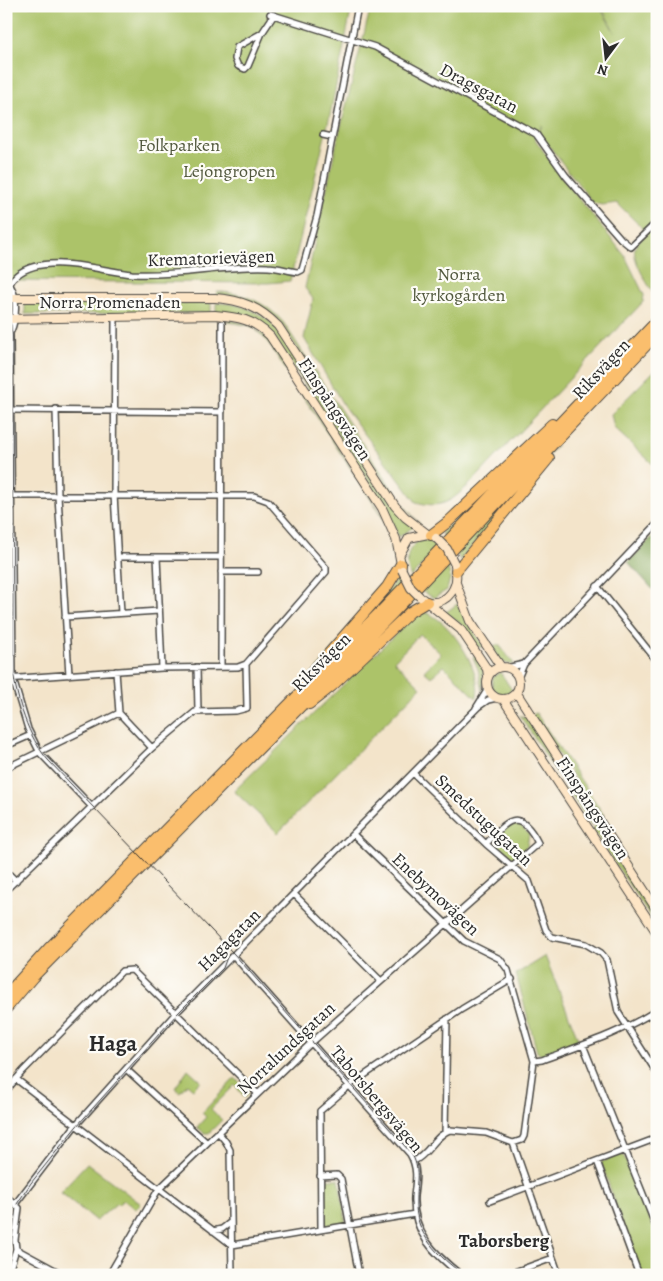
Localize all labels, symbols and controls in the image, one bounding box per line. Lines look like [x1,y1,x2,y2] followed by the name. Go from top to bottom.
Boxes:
[580,32,630,82] north arrow
[436,57,522,119] street label: Dragsgatan
[595,60,610,81] text: N
[138,133,220,157] park label: Folkparken
[183,159,275,183] park label: Lejongropen
[147,244,275,272] street label: Krematorievägen
[413,262,506,307] park label: Norra kyrkogården
[39,290,181,314] street label: Norra Promenaden
[567,333,635,405] street label: Riksvägen
[293,353,377,465] street label: Finspångsvägen
[286,627,356,697] street label: Riksvägen
[551,752,635,864] street label: Finspångsvägen
[430,769,538,872] street label: Smedstugugatan
[387,847,485,941] street label: Enebymovägen
[192,903,266,977] street label: Hagagatan
[232,996,340,1100] street label: Norralundsgatan
[89,1029,138,1059] district label: Haga
[325,1040,429,1158] street label: Taborsbergsvägen
[459,1228,550,1254] district label: Taborsberg

